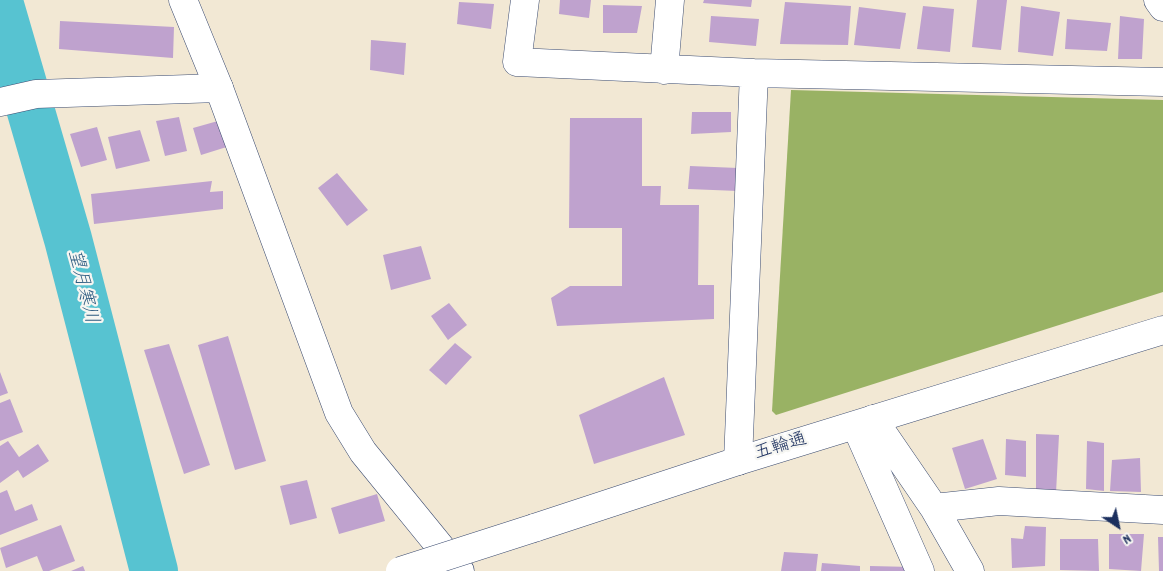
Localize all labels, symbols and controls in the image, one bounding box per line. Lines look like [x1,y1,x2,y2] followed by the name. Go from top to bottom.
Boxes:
[61,247,101,327] water label: 望月寒川
[752,430,810,466] street label: 五輪通
[1093,501,1143,551] north arrow
[1118,528,1135,549] text: N

